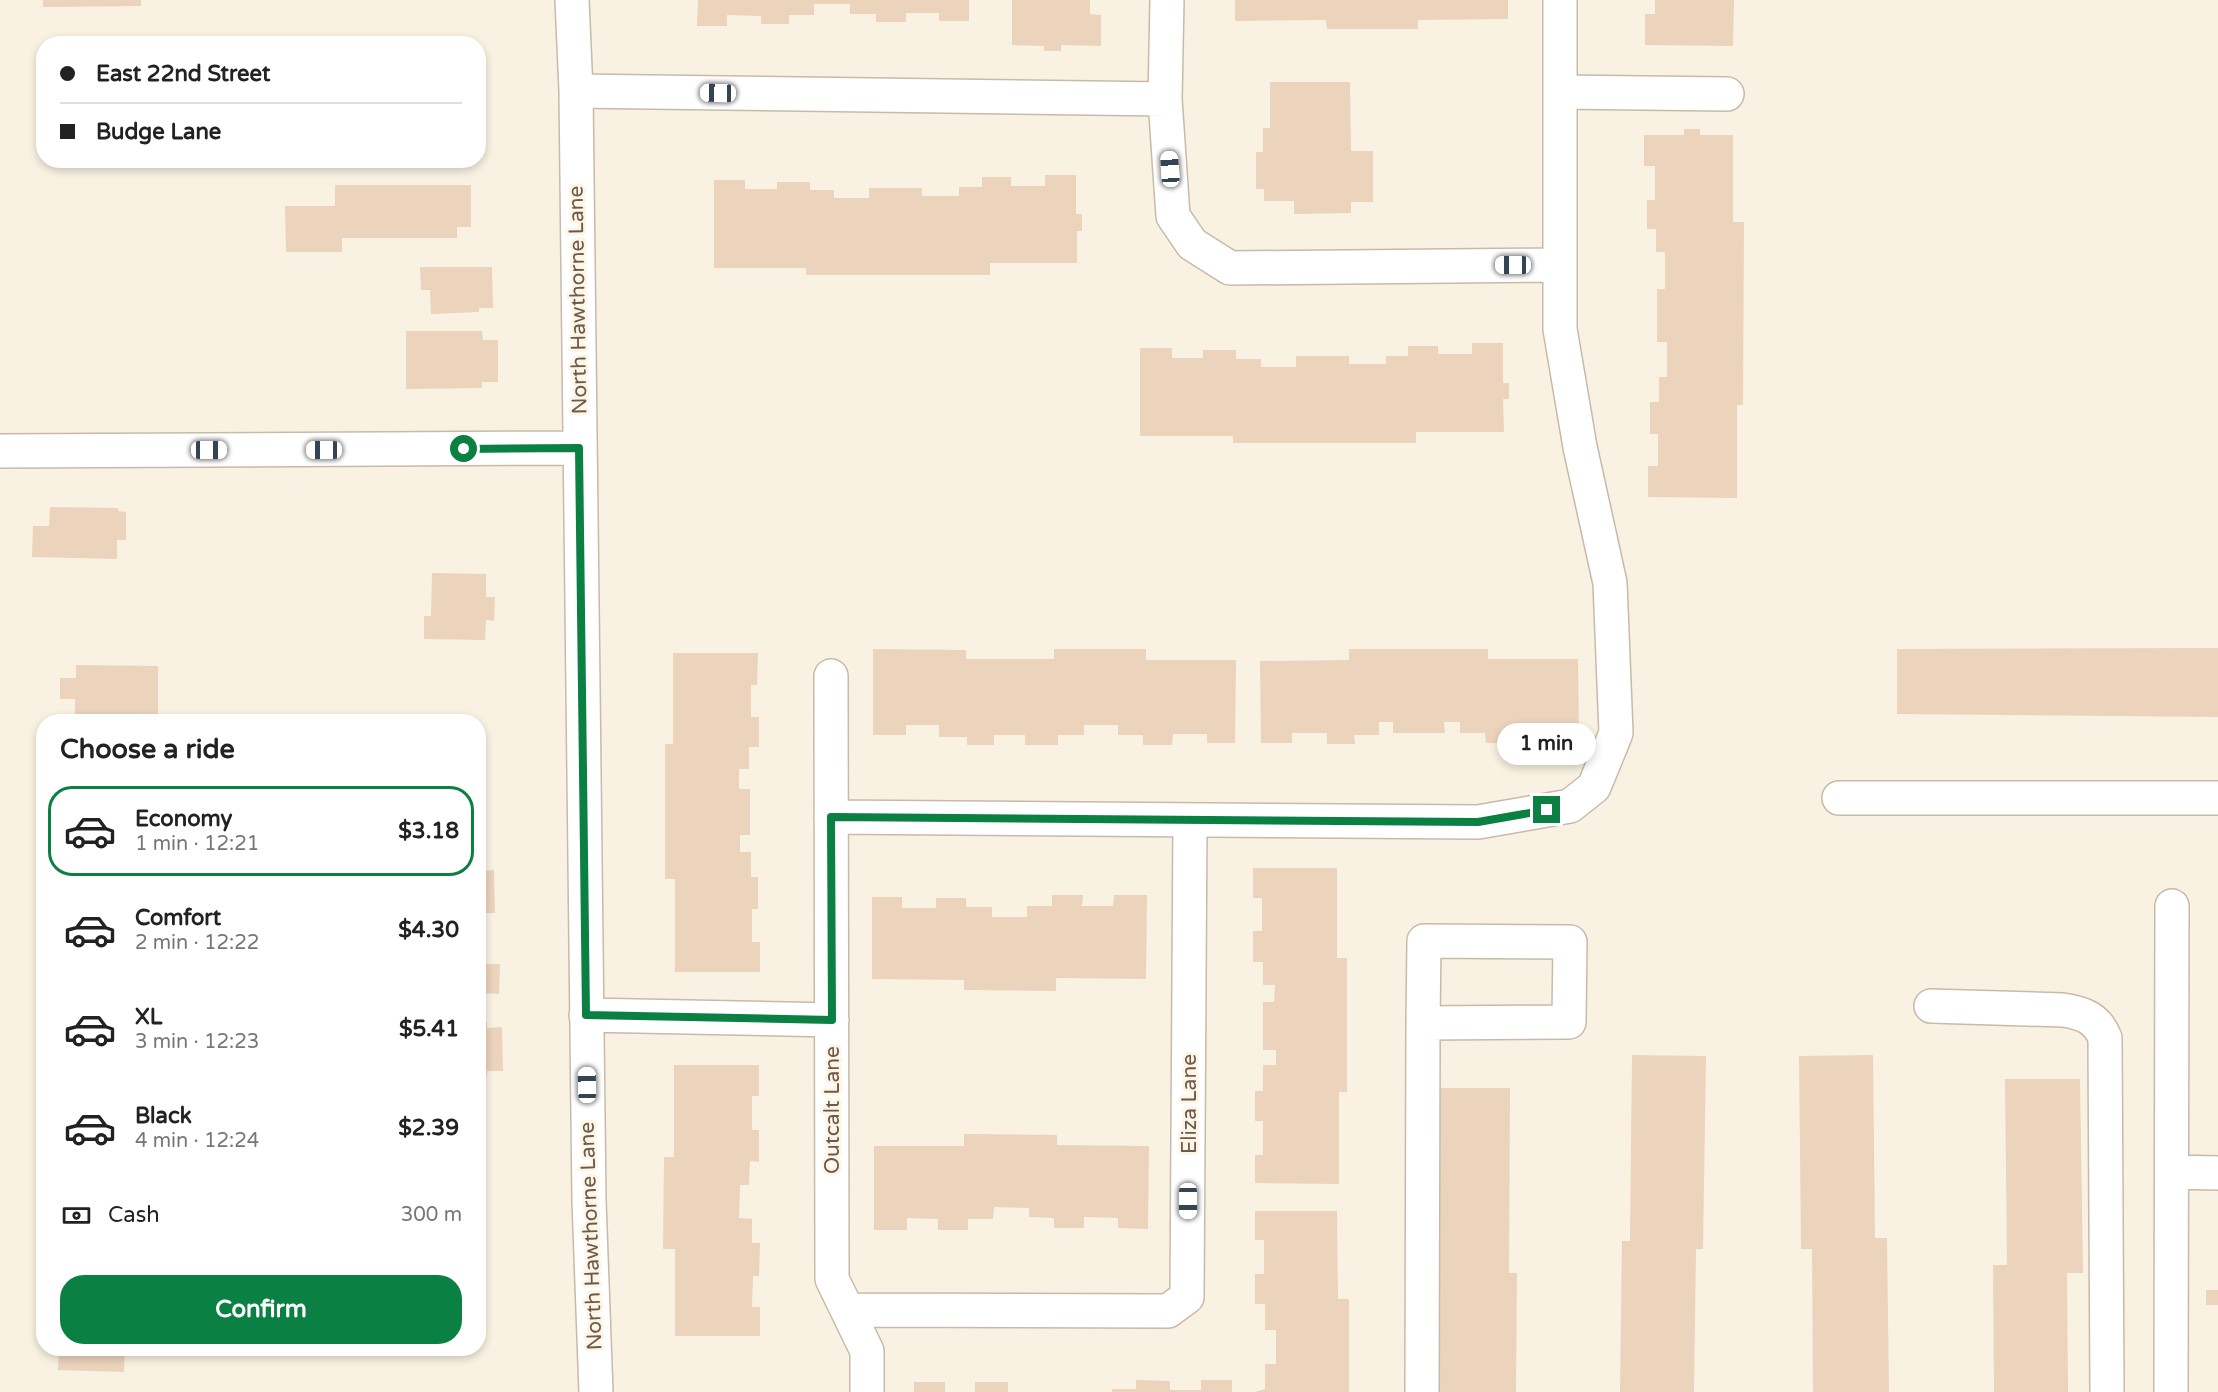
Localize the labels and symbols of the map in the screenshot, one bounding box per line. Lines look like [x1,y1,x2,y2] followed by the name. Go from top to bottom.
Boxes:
[700,84,736,102] car
[1160,150,1180,188] car
[564,185,592,414] street label: North Hawthorne Lane
[1495,256,1531,274] car
[450,435,477,462] route start
[191,441,227,459] car
[306,441,342,459] car
[1498,723,1596,765] callout: 1 min
[1533,796,1560,823] route end
[820,1046,845,1174] street label: Outcalt Lane
[1177,1054,1202,1154] street label: Eliza Lane
[578,1067,596,1103] car
[575,1121,607,1351] street label: North Hawthorne Lane
[1179,1183,1197,1219] car

